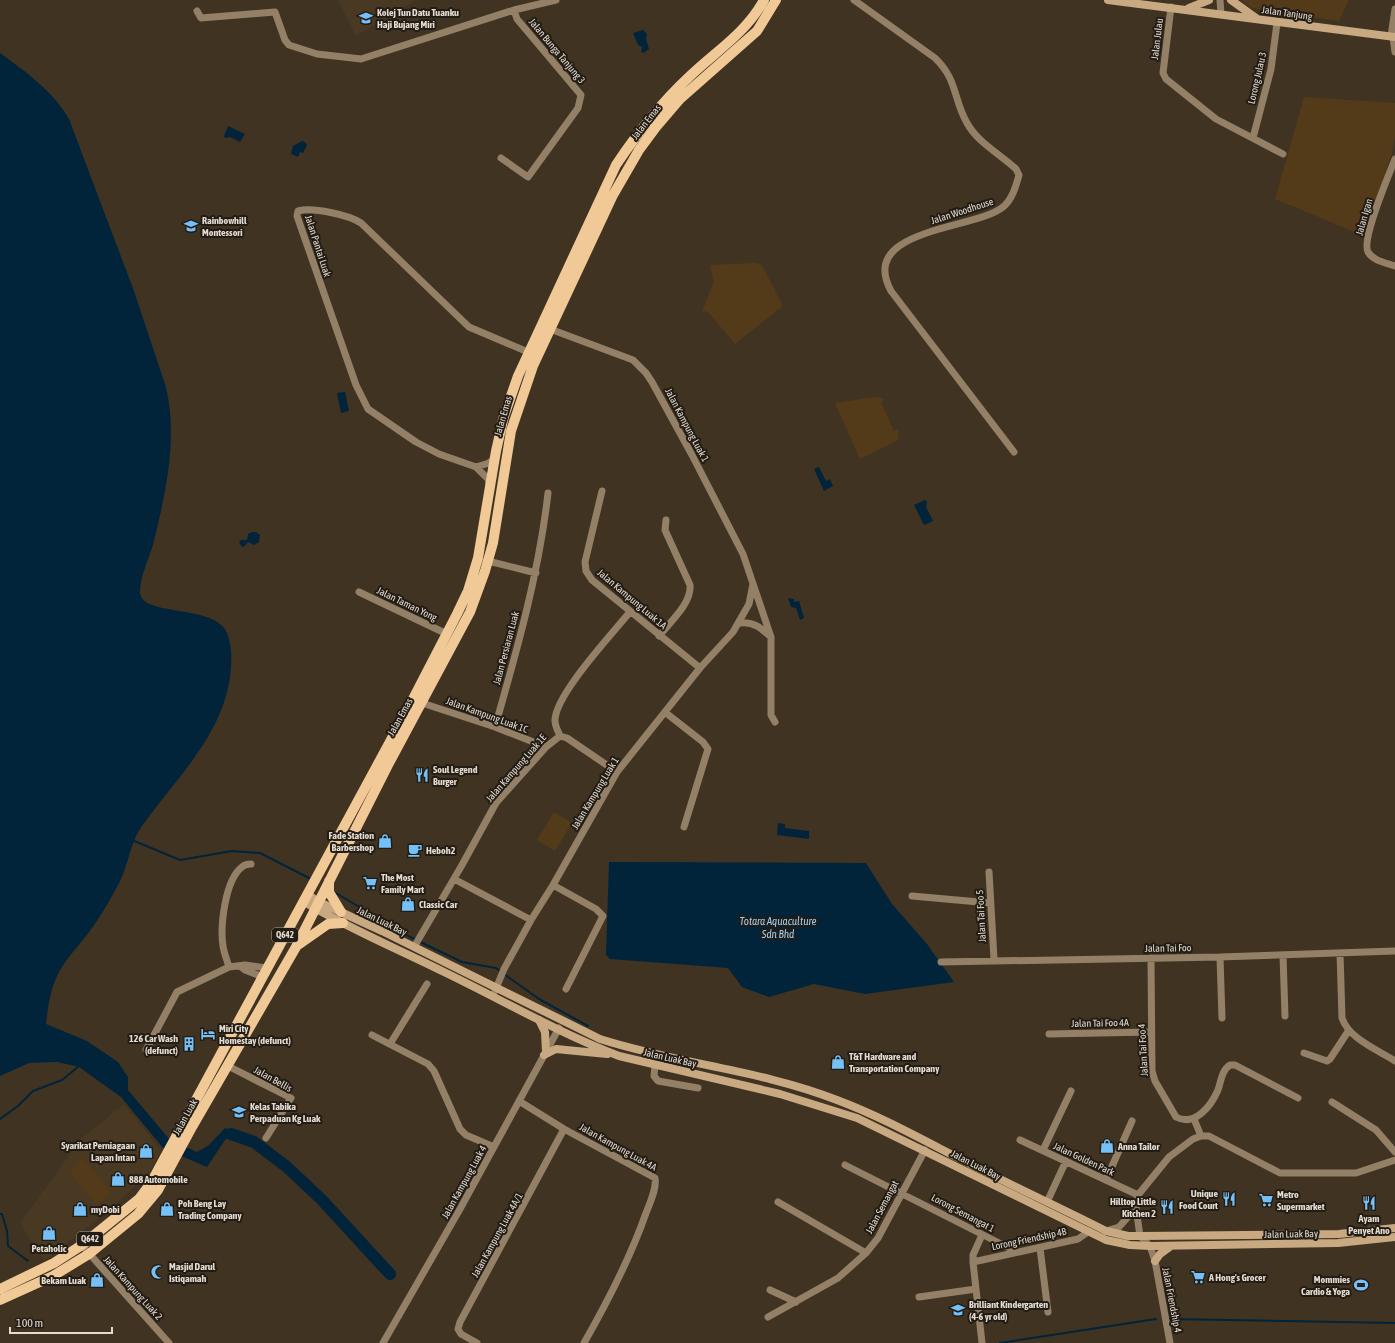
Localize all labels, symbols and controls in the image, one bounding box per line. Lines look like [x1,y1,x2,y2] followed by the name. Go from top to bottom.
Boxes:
[1261,4,1314,22] street label: Jalan Tanjung
[377,7,459,30] place label: Kolej Tun Datu Tuanku Haji Bujang Miri
[358,10,374,26] school or university icon: Kolej Tun Datu Tuanku Haji Bujang Miri
[527,16,588,86] street label: Jalan Bunga Tanjung 3
[1149,18,1165,60] street label: Jalan Julau
[1246,51,1268,105] street label: Lorong Julau 3
[629,102,663,142] street label: Jalan Emas
[929,196,995,226] street label: Jalan Woodhouse
[1354,197,1374,237] street label: Jalan Igan
[303,214,333,279] street label: Jalan Pantai Luak
[202,215,247,238] place label: Rainbowhill Montessori
[183,218,199,234] school or university icon: Rainbowhill Montessori
[663,386,711,464] street label: Jalan Kampung Luak 1
[492,394,514,437] street label: Jalan Emas
[595,567,669,631] street label: Jalan Kampung Luak 1A
[375,585,439,624] street label: Jalan Taman Yong
[491,610,521,686] street label: Jalan Persiaran Luak
[445,695,530,735] street label: Jalan Kampung Luak 1C
[385,696,415,738] street label: Jalan Emas
[484,731,549,804] street label: Jalan Kampung Luak 1E
[569,755,621,831] street label: Jalan Kampung Luak 1
[433,764,478,787] place label: Soul Legend Burger
[414,767,430,783] restaurant icon: Soul Legend Burger
[328,830,374,853] place label: Fade Station Barbershop
[377,833,393,849] shop icon: Fade Station Barbershop
[407,842,423,858] cafe icon: Heboh2
[426,845,456,856] place label: Heboh2
[381,872,424,895] place label: The Most Family Mart
[362,875,378,891] supermarket icon: The Most Family Mart
[974,889,988,943] street label: Jalan Tai Foo 5
[400,896,416,912] shop icon: Classic Car
[419,899,458,910] place label: Classic Car
[355,904,409,938] street label: Jalan Luak Bay
[740,915,816,940] water label: Totara Aquaculture Sdn Bhd
[272,928,298,942] road number: Q642
[1145,942,1192,954] street label: Jalan Tai Foo
[1071,1017,1129,1029] street label: Jalan Tai Foo 4A
[219,1023,291,1046] place label: Miri City Homestay (defunct)
[1136,1023,1150,1077] street label: Jalan Tai Foo 4
[200,1026,216,1042] hotel icon: Miri City Homestay (defunct)
[129,1033,178,1056] place label: 126 Car Wash (defunct)
[181,1036,197,1052] building icon: 126 Car Wash (defunct)
[642,1047,698,1069] street label: Jalan Luak Bay
[849,1051,940,1074] place label: T&T Hardware and Transportation Company
[830,1054,846,1070] shop icon: T&T Hardware and Transportation Company
[252,1064,294,1094] street label: Jalan Bellis
[171,1097,200,1137] street label: Jalan Luak
[250,1101,321,1124] place label: Kelas Tabika Perpaduan Kg Luak
[231,1104,247,1120] school or university icon: Kelas Tabika Perpaduan Kg Luak
[577,1121,659,1173] street label: Jalan Kampung Luak 4A
[1099,1138,1115,1154] shop icon: Anna Tailor
[61,1140,135,1163] place label: Syarikat Perniagaan Lapan Intan
[1052,1140,1117,1178] street label: Jalan Golden Park
[1117,1141,1161,1152] place label: Anna Tailor
[138,1143,154,1159] shop icon: Syarikat Perniagaan Lapan Intan
[439,1143,489,1220] street label: Jalan Kampung Luak 4
[949,1148,1003,1182] street label: Jalan Luak Bay
[110,1171,126,1187] shop icon: 888 Automobile
[129,1174,188,1185] place label: 888 Automobile
[863,1179,901,1235] street label: Jalan Semangat
[1179,1188,1218,1211] place label: Unique Food Court
[1277,1189,1325,1212] place label: Metro Supermarket
[469,1191,525,1279] street label: Jalan Kampung Luak 4A/1
[1221,1191,1237,1207] restaurant icon: Unique Food Court
[930,1192,997,1234] street label: Lorong Semangat 1
[1258,1192,1274,1208] supermarket icon: Metro Supermarket
[1361,1195,1377,1211] restaurant icon: Ayam Penyet Ano
[1110,1196,1156,1219] place label: Hilltop Little Kitchen 2
[178,1198,242,1221] place label: Poh Beng Lay Trading Company
[1159,1199,1175,1215] restaurant icon: Hilltop Little Kitchen 2
[72,1201,88,1217] shop icon: myDobi
[159,1201,175,1217] shop icon: Poh Beng Lay Trading Company
[91,1204,120,1215] place label: myDobi
[1348,1213,1390,1236] place label: Ayam Penyet Ano
[41,1225,57,1241] shop icon: Petaholic
[991,1226,1068,1252] street label: Lorong Friendship 4B
[1264,1228,1318,1240] street label: Jalan Luak Bay
[77,1232,103,1246] road number: Q642
[31,1243,67,1254] place label: Petaholic
[102,1254,165,1322] street label: Jalan Kampung Luak 2
[169,1261,216,1284] place label: Masjid Darul Istiqamah
[150,1264,166,1280] mosque icon: Masjid Darul Istiqamah
[1160,1267,1184,1334] street label: Jalan Friendship 4
[1190,1269,1206,1285] supermarket icon: A Hong's Grocer
[89,1272,105,1288] shop icon: Bekam Luak
[1208,1272,1267,1283] place label: A Hong's Grocer
[1301,1274,1350,1297] place label: Mommies Cardio & Yoga
[41,1275,87,1286] place label: Bekam Luak
[1353,1277,1369,1293] sports icon: Mommies Cardio & Yoga
[969,1299,1048,1322] place label: Brilliant Kindergarten (4-6 yr old)
[950,1302,966,1318] school or university icon: Brilliant Kindergarten (4-6 yr old)
[10,1309,112,1335] scale bar
[16,1316,43,1330] text: 100 m

